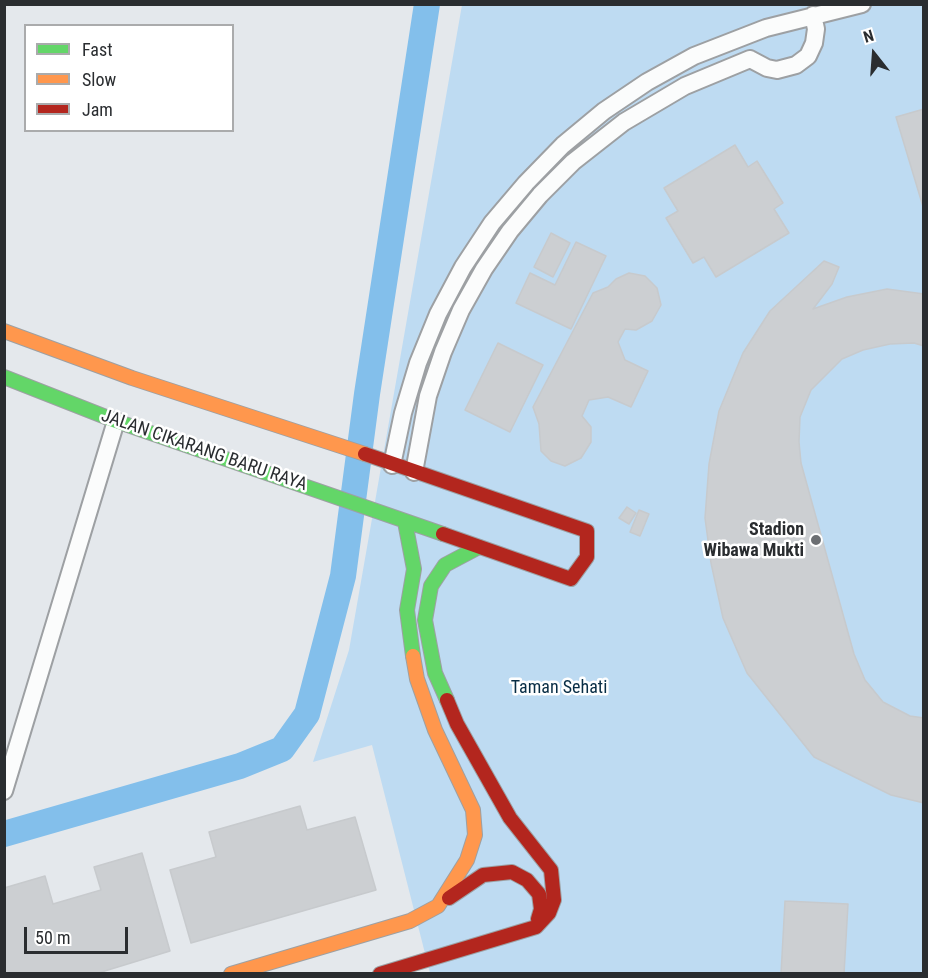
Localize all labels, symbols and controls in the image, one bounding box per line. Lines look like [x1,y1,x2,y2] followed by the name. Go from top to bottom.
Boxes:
[24,24,234,132] legend
[844,24,904,84] north arrow
[861,26,876,47] text: N
[82,39,113,60] text: Fast
[82,69,116,90] text: Slow
[82,99,113,120] text: Jam
[98,406,310,496] street label: JALAN CIKARANG BARU RAYA
[703,519,804,562] place label: Stadion Wibawa Mukti
[809,533,823,547] marker: Stadion Wibawa Mukti
[511,677,607,699] park label: Taman Sehati
[27,915,130,953] scale bar
[35,927,70,948] text: 50 m

